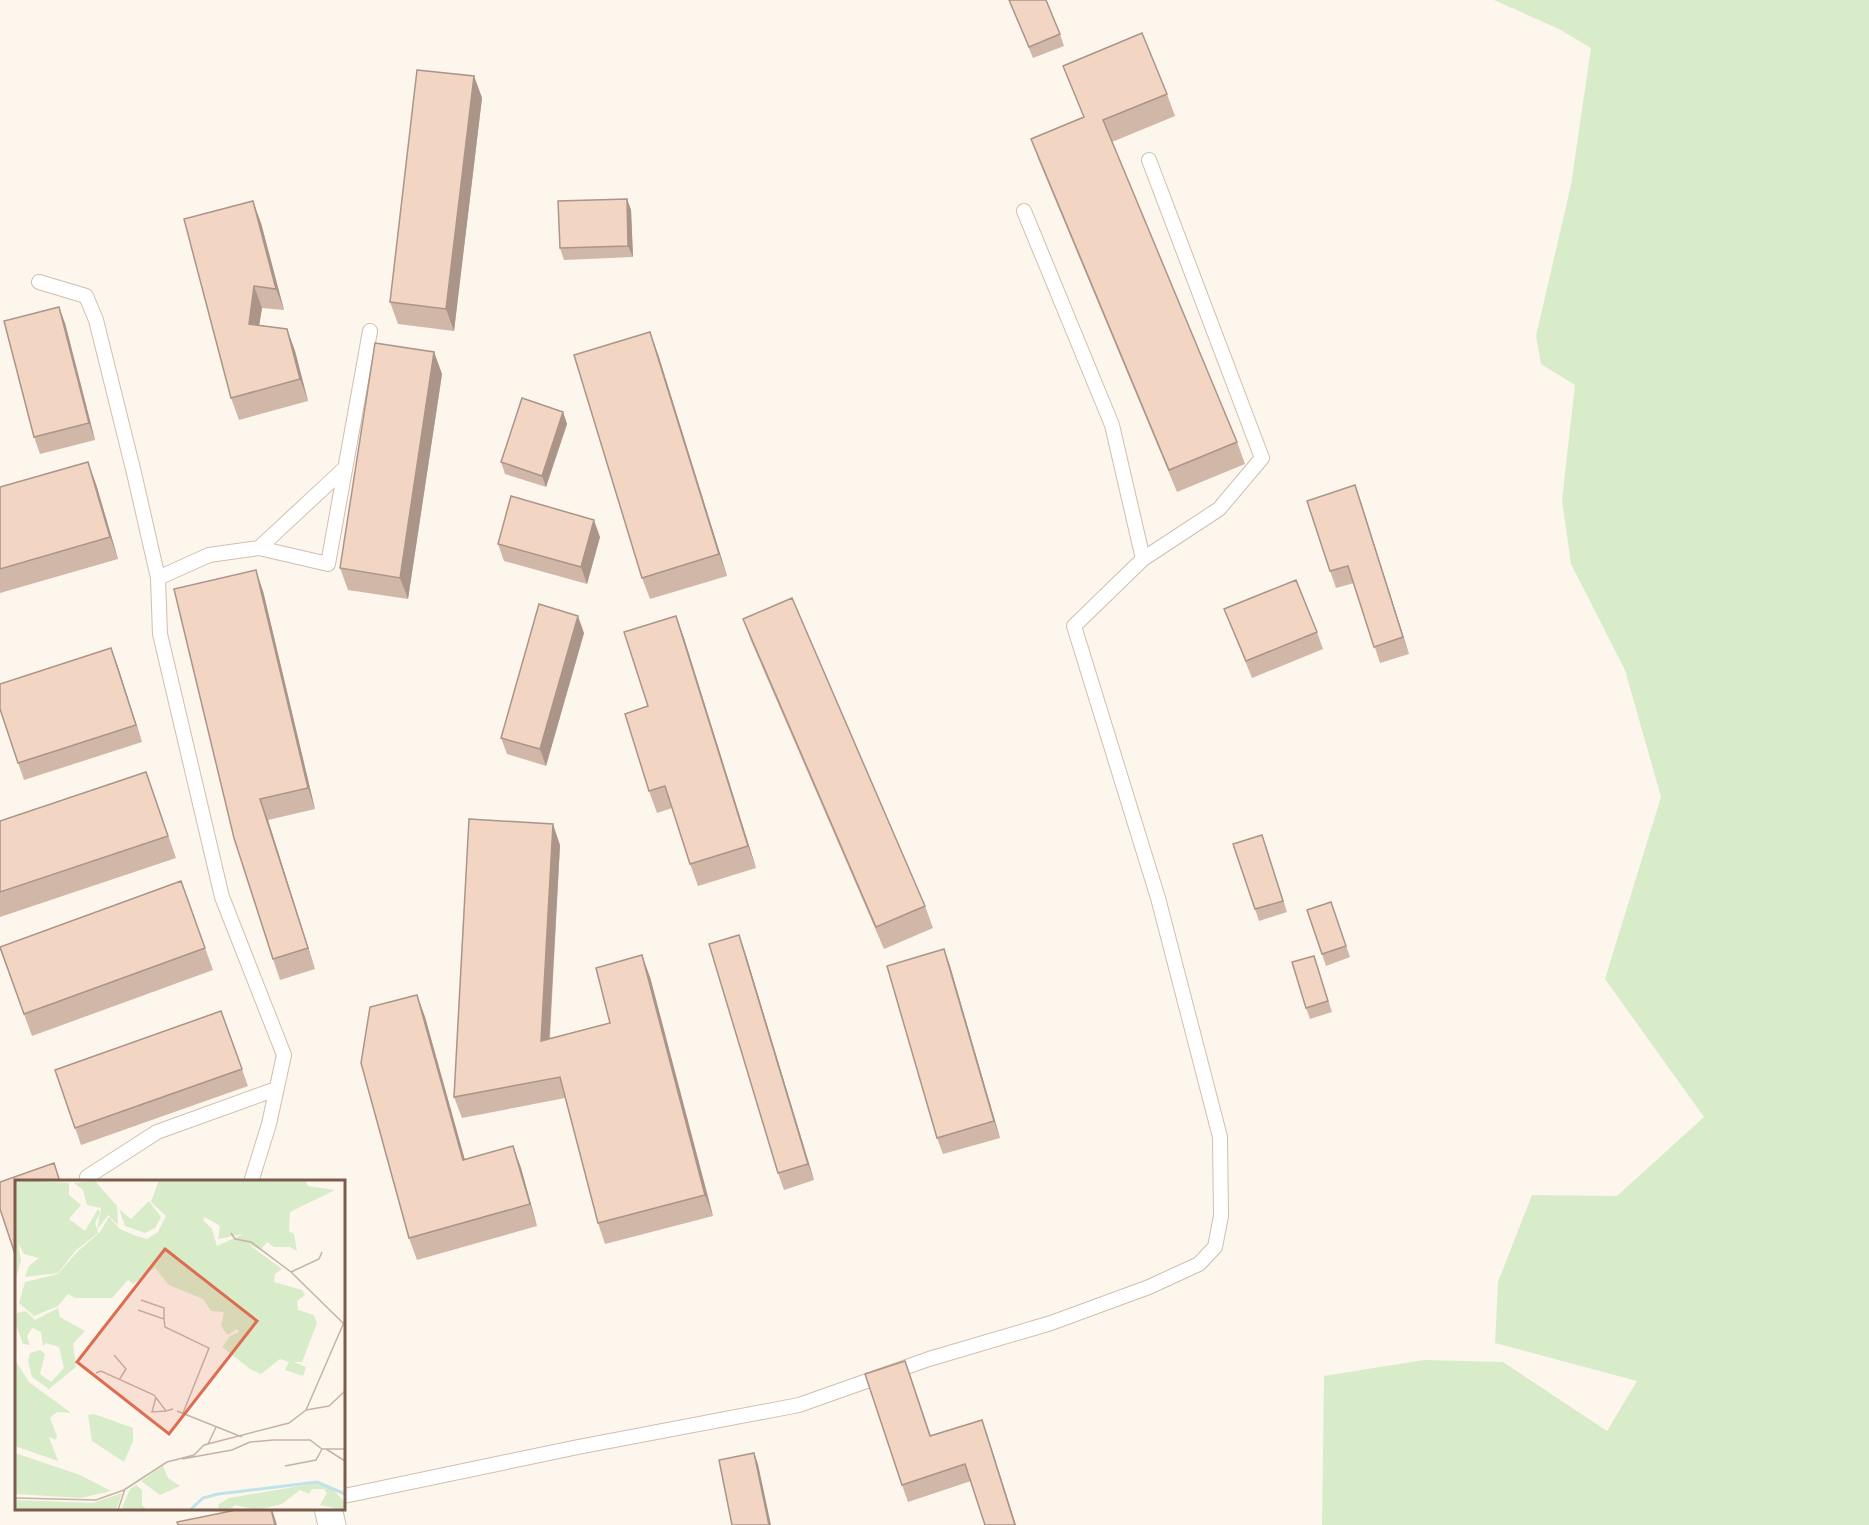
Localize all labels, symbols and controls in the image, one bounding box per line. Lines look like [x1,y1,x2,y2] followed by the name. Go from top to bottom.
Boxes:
[15,1180,345,1510] inset map

